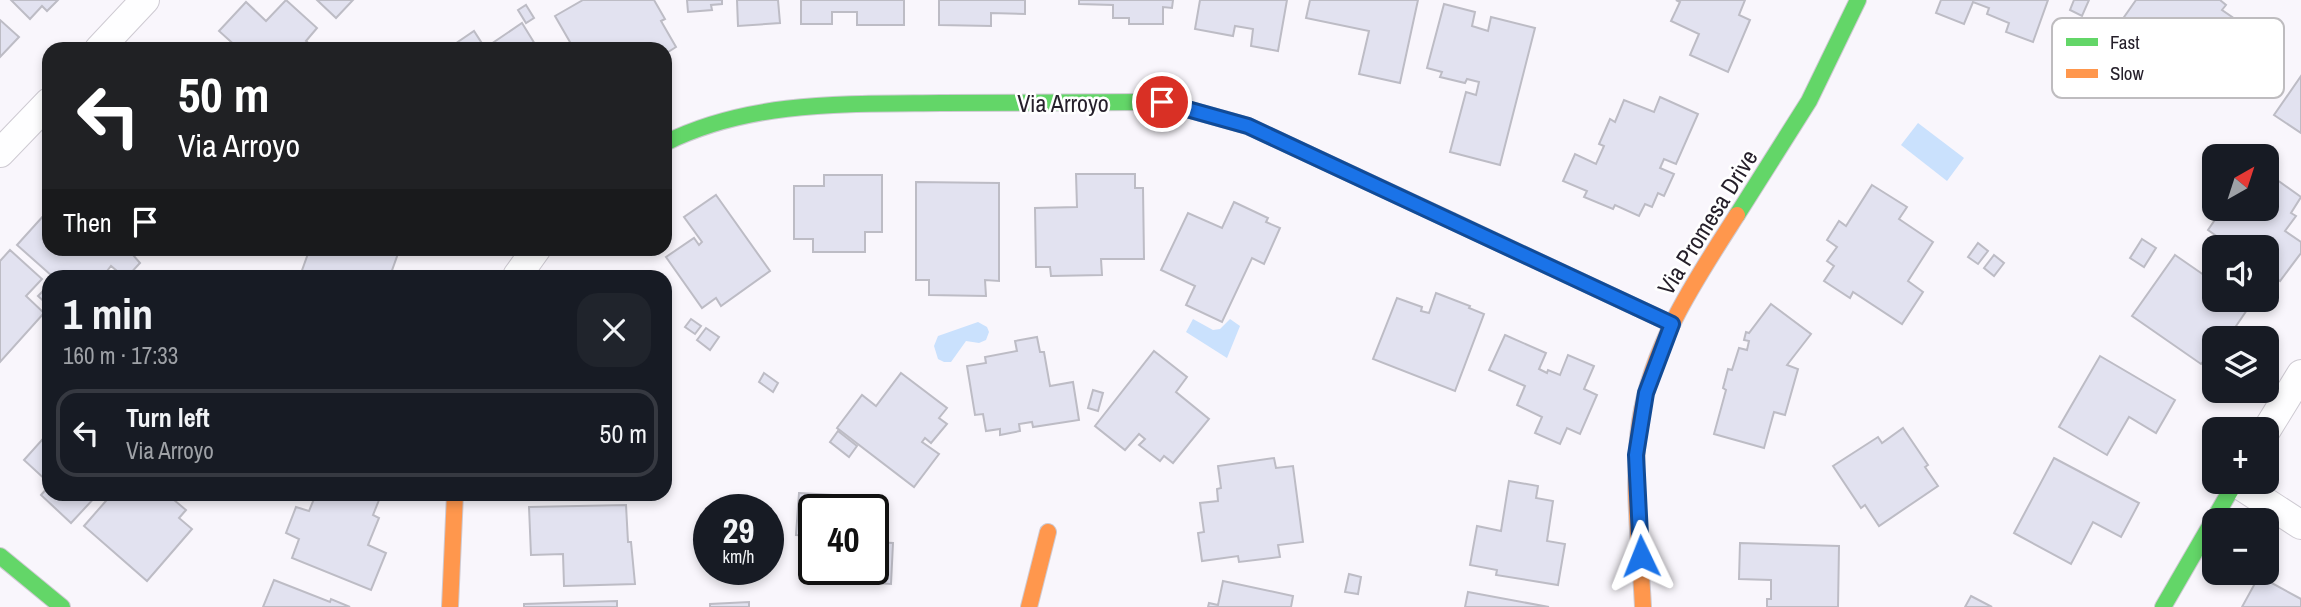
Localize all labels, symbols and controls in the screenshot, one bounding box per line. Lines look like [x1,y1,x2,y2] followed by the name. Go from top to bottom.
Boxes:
[2052,18,2284,98] legend
[2110,29,2140,55] text: Fast
[2110,60,2145,86] text: Slow
[178,61,270,127] text: 50 m
[63,70,154,161] icon: left
[1132,72,1192,132] pin
[1143,83,1181,121] icon: arrive
[1017,87,1109,119] street label: Via Arroyo
[178,124,300,167] text: Via Arroyo
[1649,143,1765,301] street label: Via Promesa Drive
[2202,144,2278,220] north arrow
[2202,144,2279,585] map controls
[126,203,164,241] icon: arrive
[63,205,112,240] text: Then
[2202,235,2279,312] button: sound
[63,286,153,342] text: 1 min
[577,293,651,367] button: close
[2202,326,2279,403] button: layers
[63,340,178,371] text: 160 m · 17:33
[126,400,210,435] text: Turn left
[67,414,105,452] icon: left
[600,416,647,451] text: 50 m
[2202,417,2279,494] button: +
[126,435,214,466] text: Via Arroyo
[798,494,889,585] speed limit sign: 40
[723,507,754,554] text: 29
[2202,508,2279,585] button: −
[1604,519,1678,593] position arrow
[723,544,755,569] text: km/h

